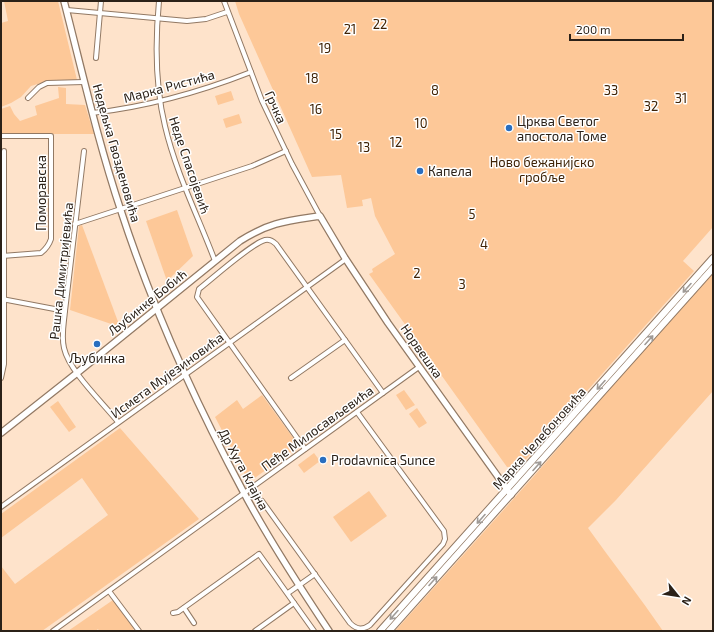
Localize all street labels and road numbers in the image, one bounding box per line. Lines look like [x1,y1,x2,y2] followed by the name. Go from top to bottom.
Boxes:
[122,66,216,106] street label: Марка Ристића
[90,82,144,224] street label: Недељка Гвозденовића
[262,88,290,126] street label: Грчка
[166,114,214,216] street label: Неде Спасојевић
[33,155,49,231] street label: Поморавска
[46,202,76,340] street label: Рашка Димитријевића
[104,265,190,339] street label: Љубинке Бобић
[398,321,446,381] street label: Норвешка
[107,329,227,421] street label: Исмета Мујезиновића
[258,382,376,474] street label: Пеђе Милосављевића
[489,384,589,492] street label: Марка Челебоновића
[216,425,272,513] street label: Др Хуга Клајна

